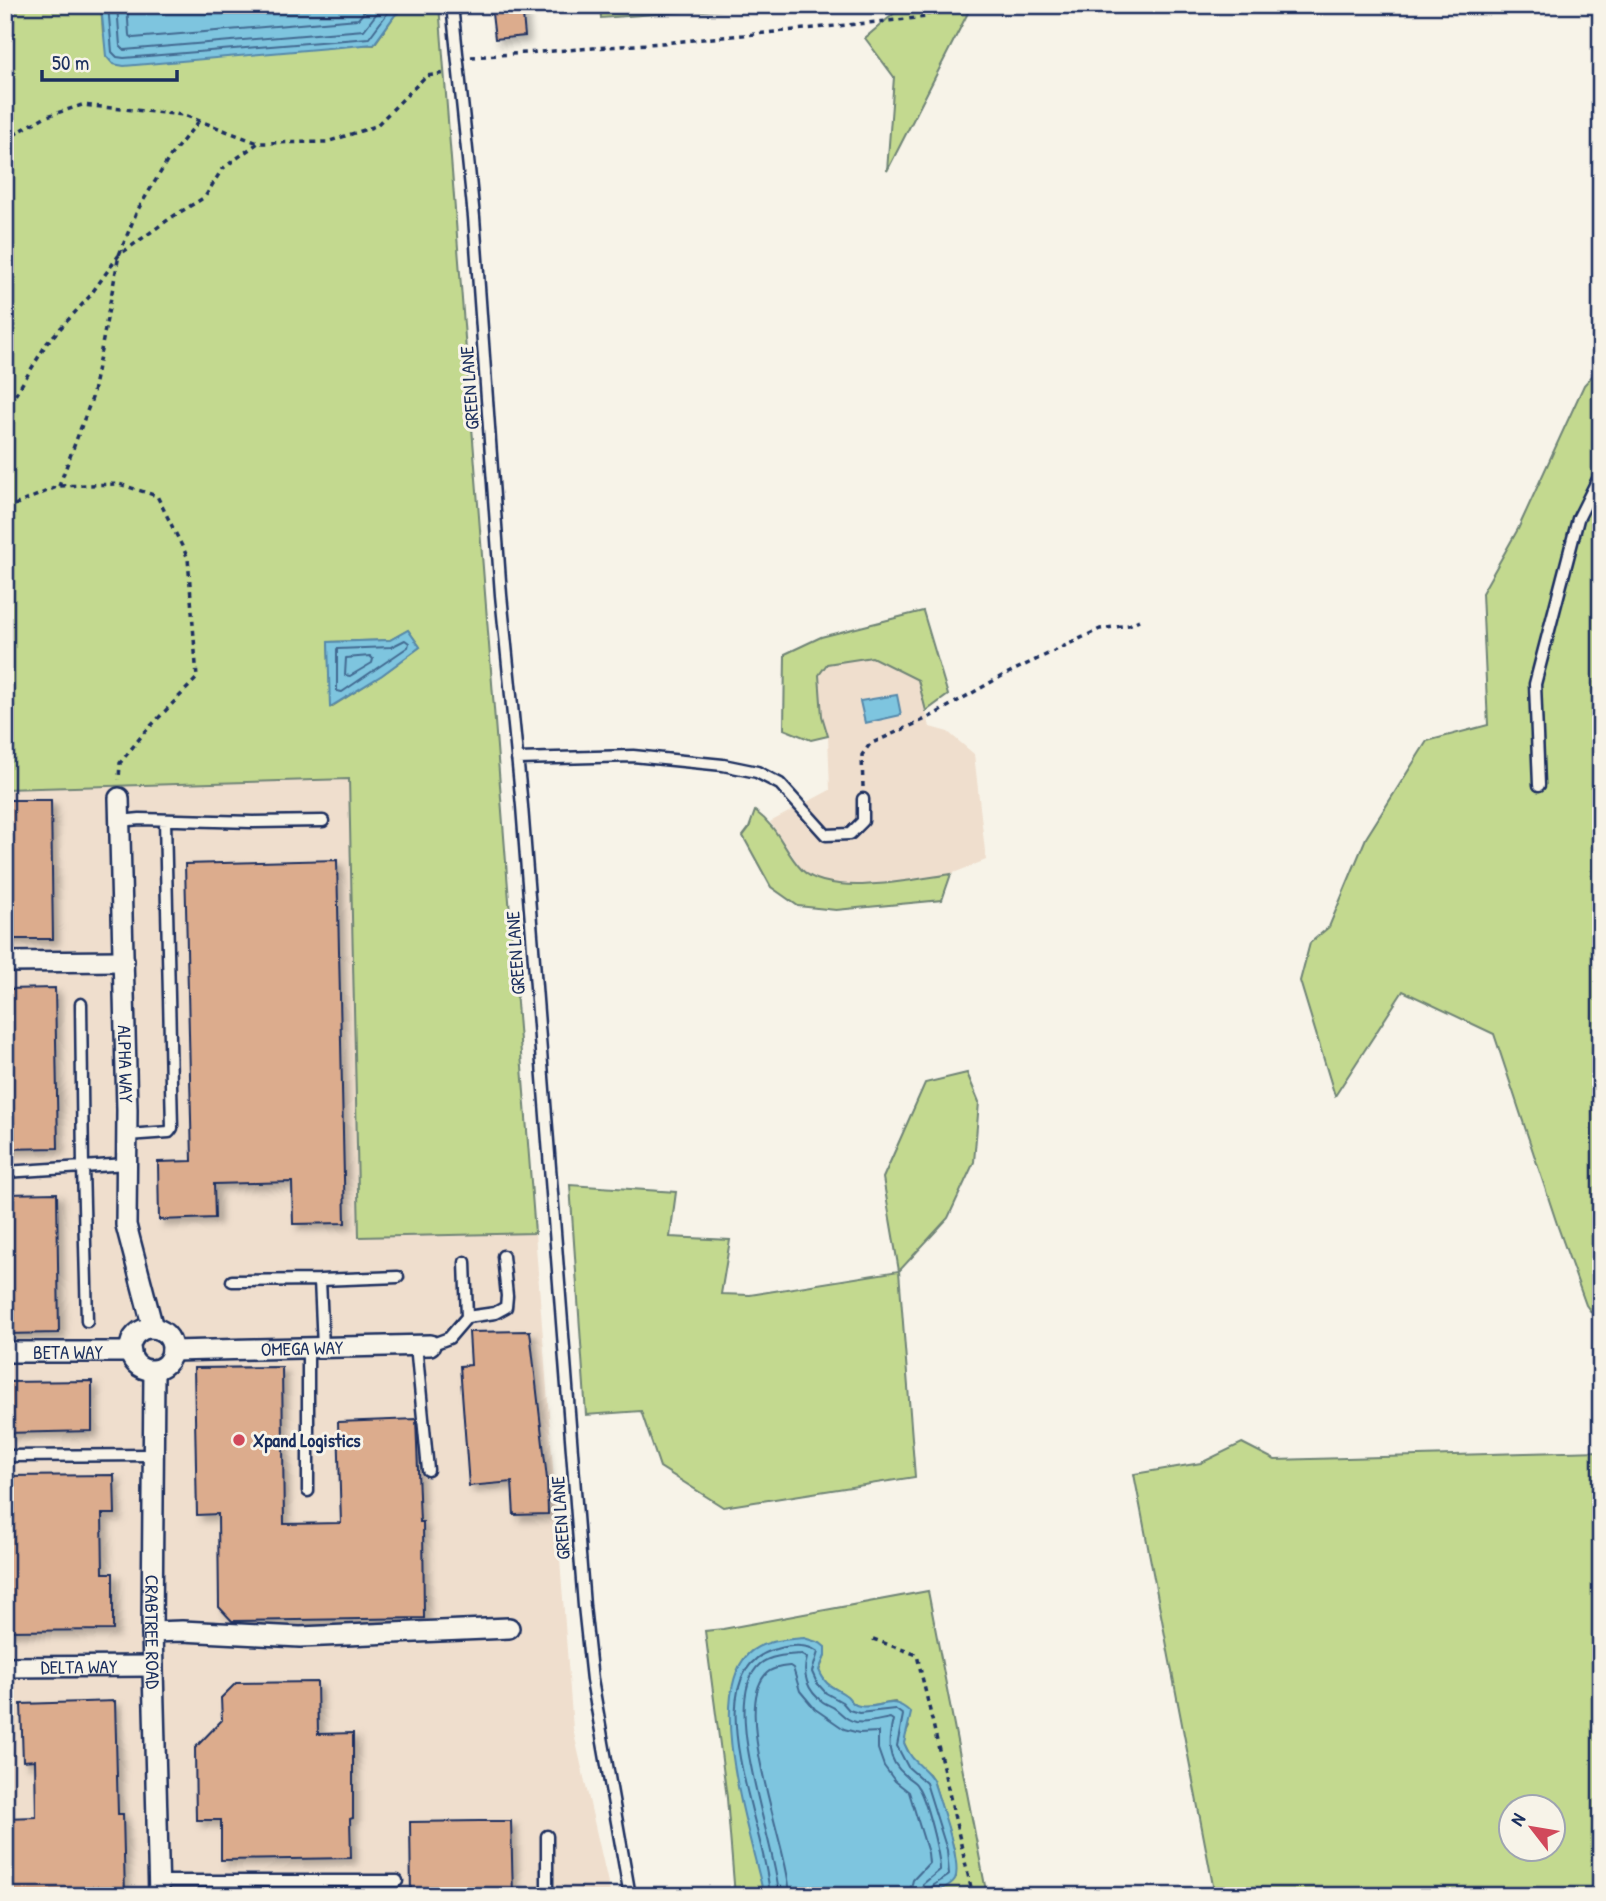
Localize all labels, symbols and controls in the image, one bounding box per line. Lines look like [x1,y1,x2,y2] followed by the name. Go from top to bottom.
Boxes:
[42,38,177,82] scale bar
[52,48,89,77] text: 50 m
[453,345,485,431] street label: GREEN LANE
[499,910,531,996] street label: GREEN LANE
[112,1025,140,1104] street label: ALPHA WAY
[260,1334,344,1362] street label: OMEGA WAY
[33,1339,104,1365] street label: BETA WAY
[253,1427,361,1454] place label: Xpand Logistics
[231,1432,247,1448] marker: Xpand Logistics
[544,1475,576,1561] street label: GREEN LANE
[139,1575,167,1689] street label: CRABTREE ROAD
[41,1653,118,1680] street label: DELTA WAY
[1498,1792,1568,1862] north arrow
[1504,1808,1531,1830] text: N

